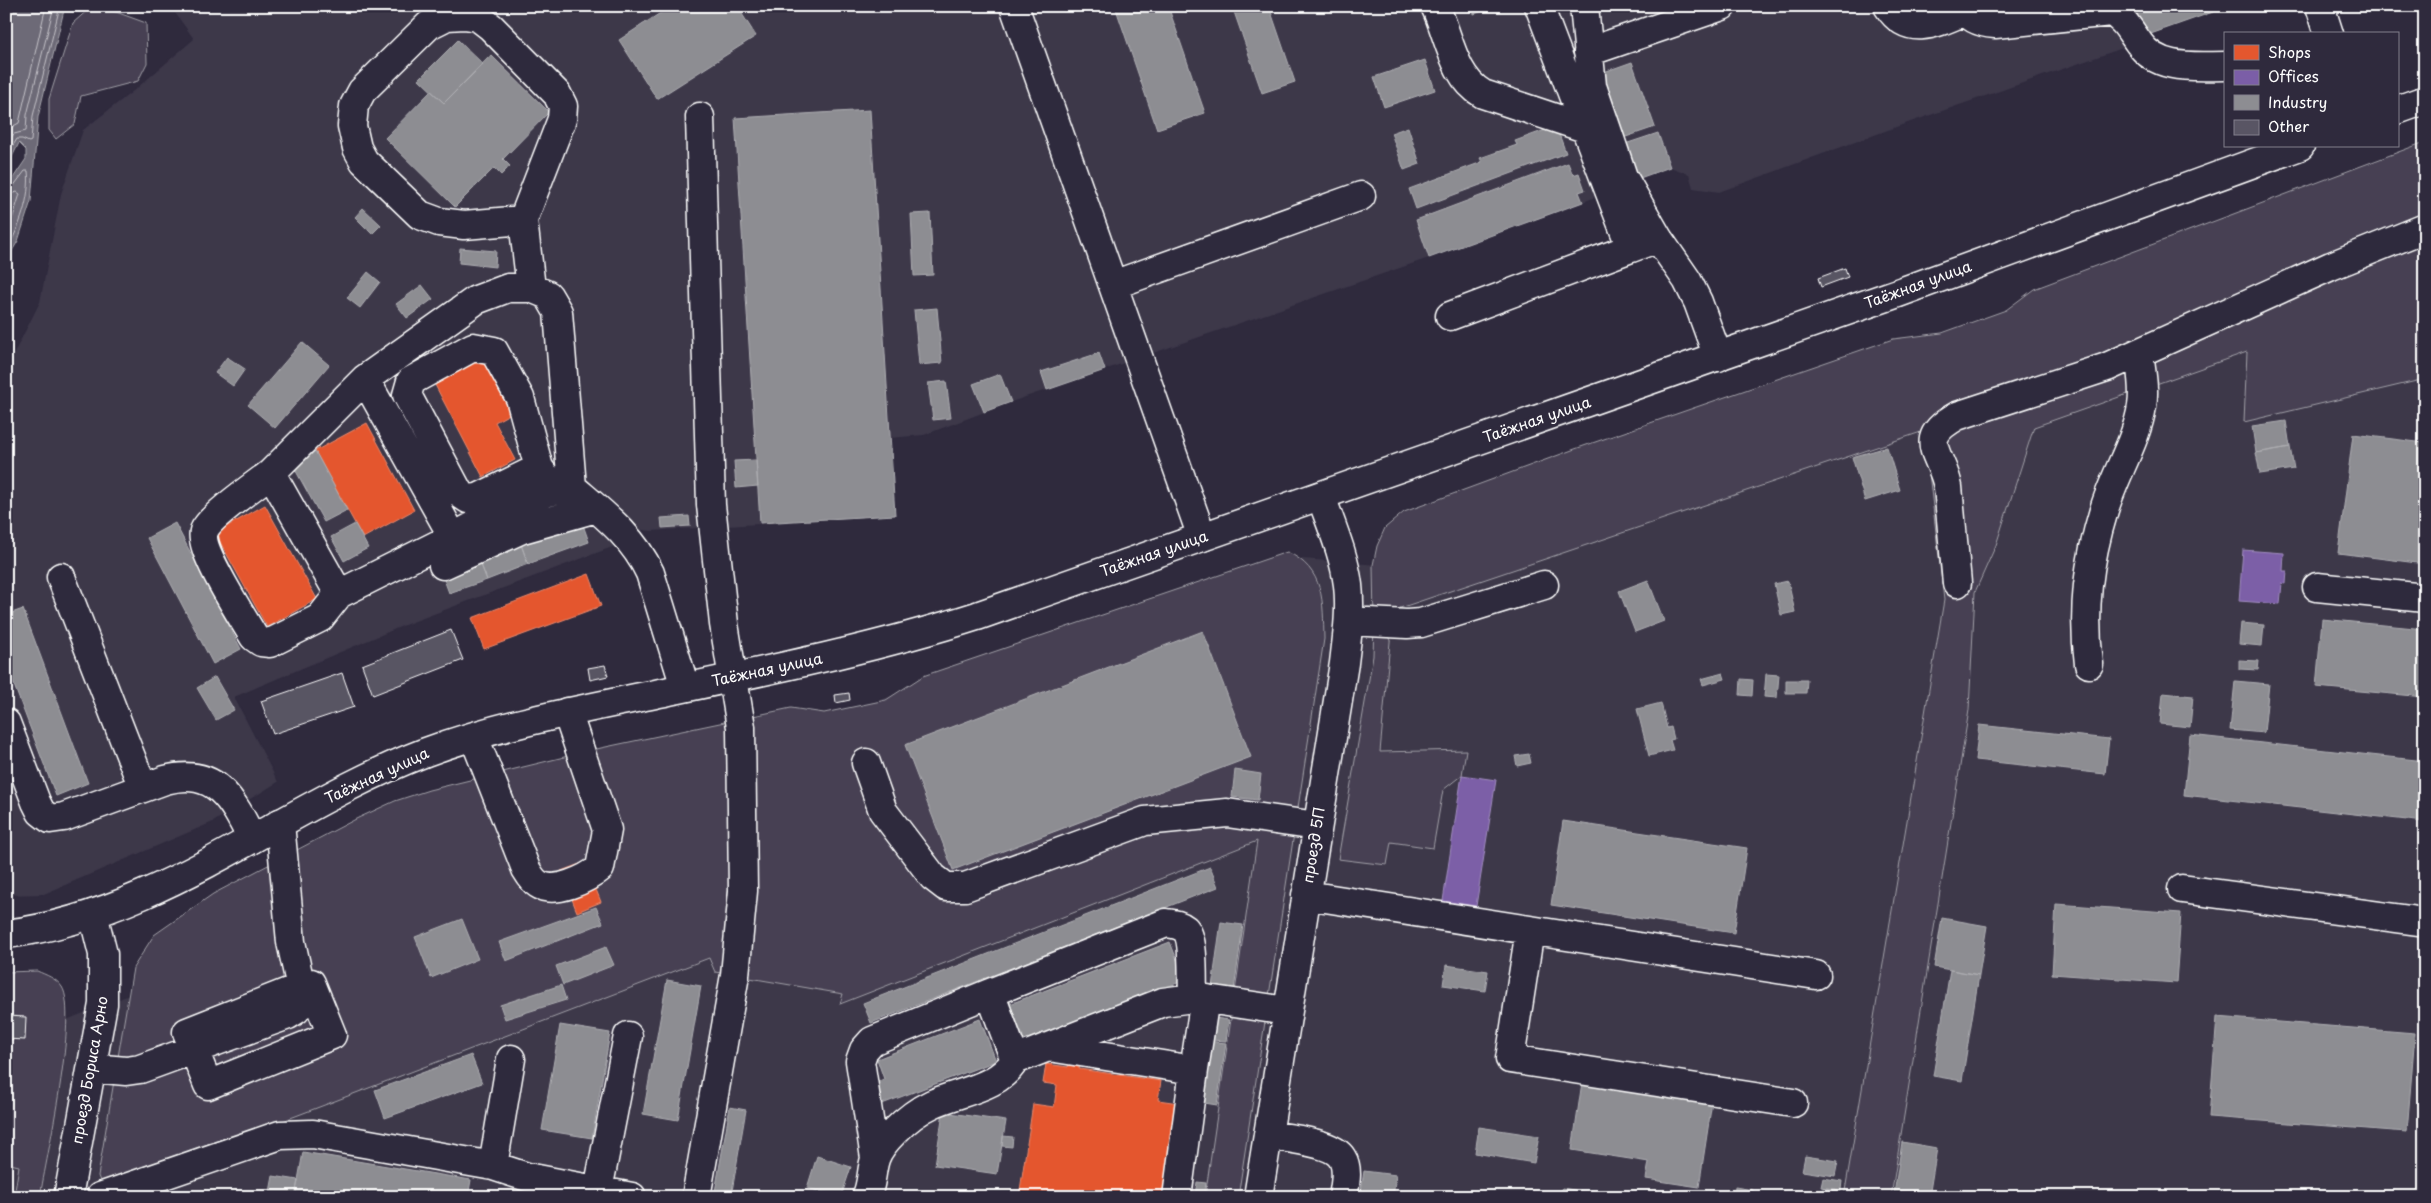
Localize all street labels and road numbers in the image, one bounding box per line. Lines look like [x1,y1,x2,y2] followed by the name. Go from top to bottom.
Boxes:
[1861,253,1975,314] street label: Таёжная улица
[1480,389,1594,448] street label: Таёжная улица
[1097,523,1211,582] street label: Таёжная улица
[709,645,825,691] street label: Таёжная улица
[320,740,433,809] street label: Таёжная улица
[1295,805,1330,885] street label: проезд 5П
[64,994,113,1146] street label: проезд Бориса Арно

